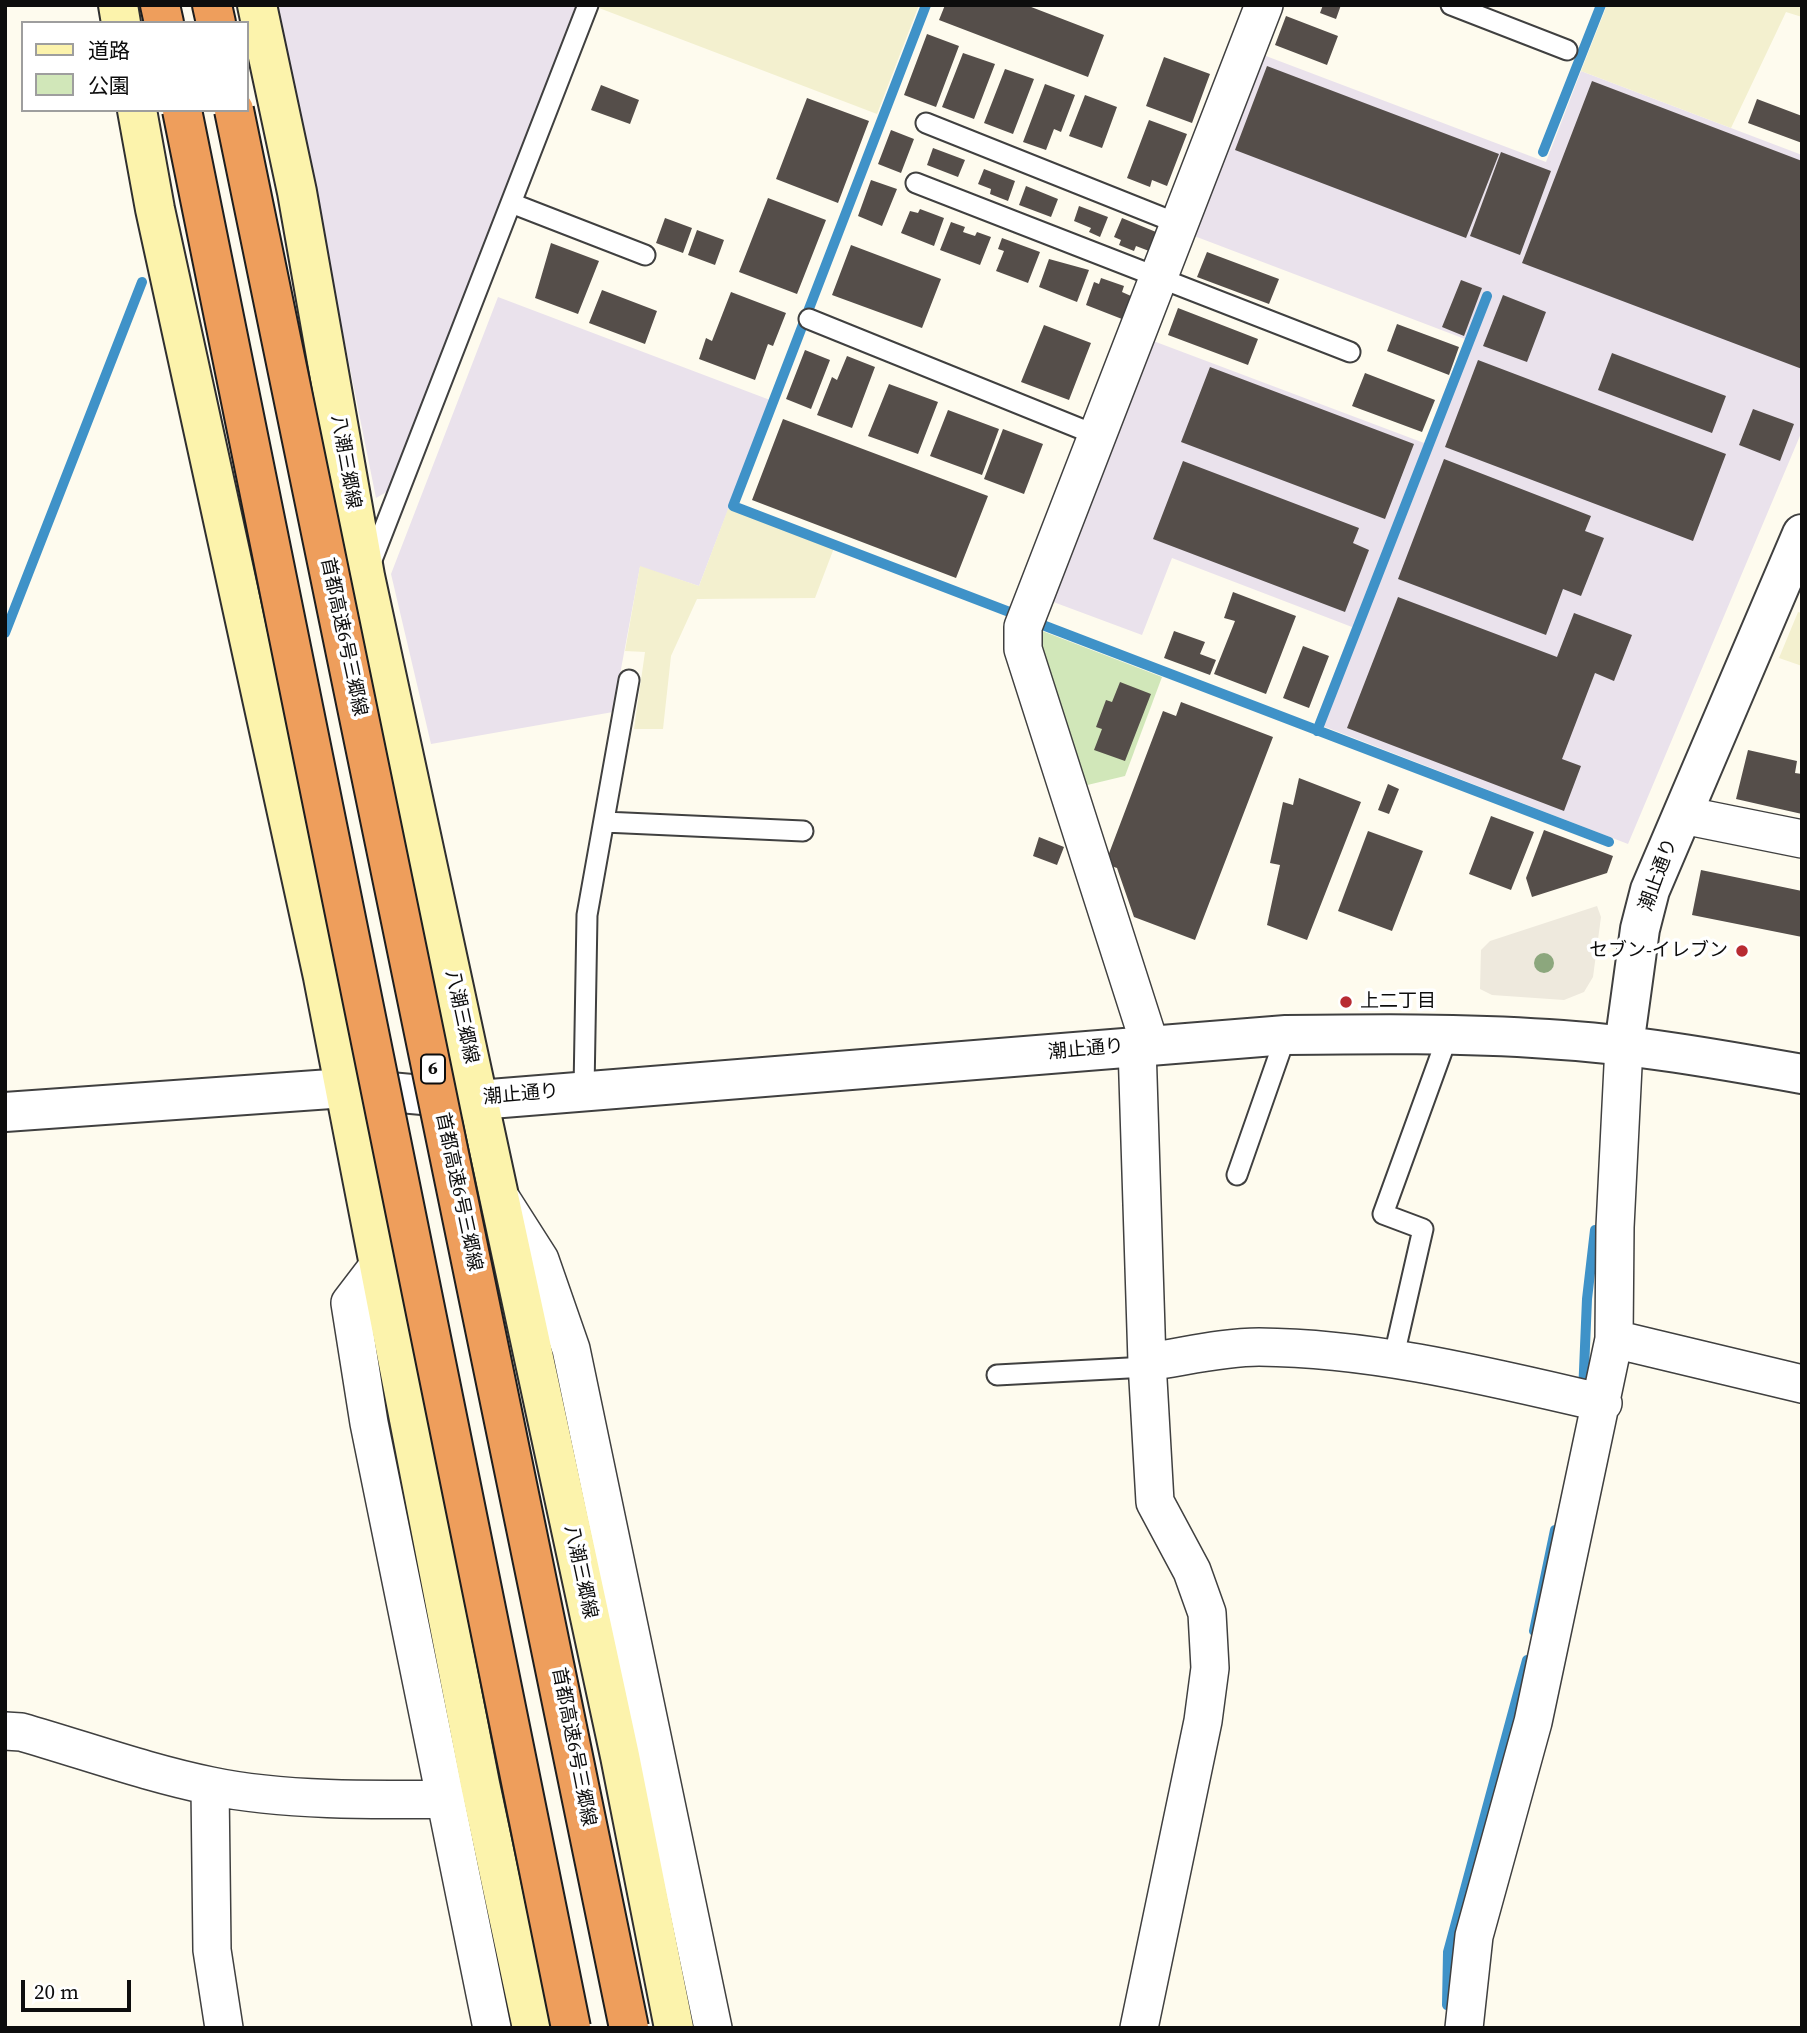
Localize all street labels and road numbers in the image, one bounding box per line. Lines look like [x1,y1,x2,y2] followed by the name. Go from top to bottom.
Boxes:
[326,413,364,511] street label: 八潮三郷線
[315,556,371,718] street label: 首都高速6号三郷線
[1635,835,1683,915] street label: 潮止通り
[440,968,482,1066] street label: 八潮三郷線
[1047,1035,1125,1065] street label: 潮止通り
[421,1054,445,1084] road number: 6
[482,1080,560,1110] street label: 潮止通り
[430,1111,486,1273] street label: 首都高速6号三郷線
[559,1523,601,1621] street label: 八潮三郷線
[546,1666,600,1828] street label: 首都高速6号三郷線

